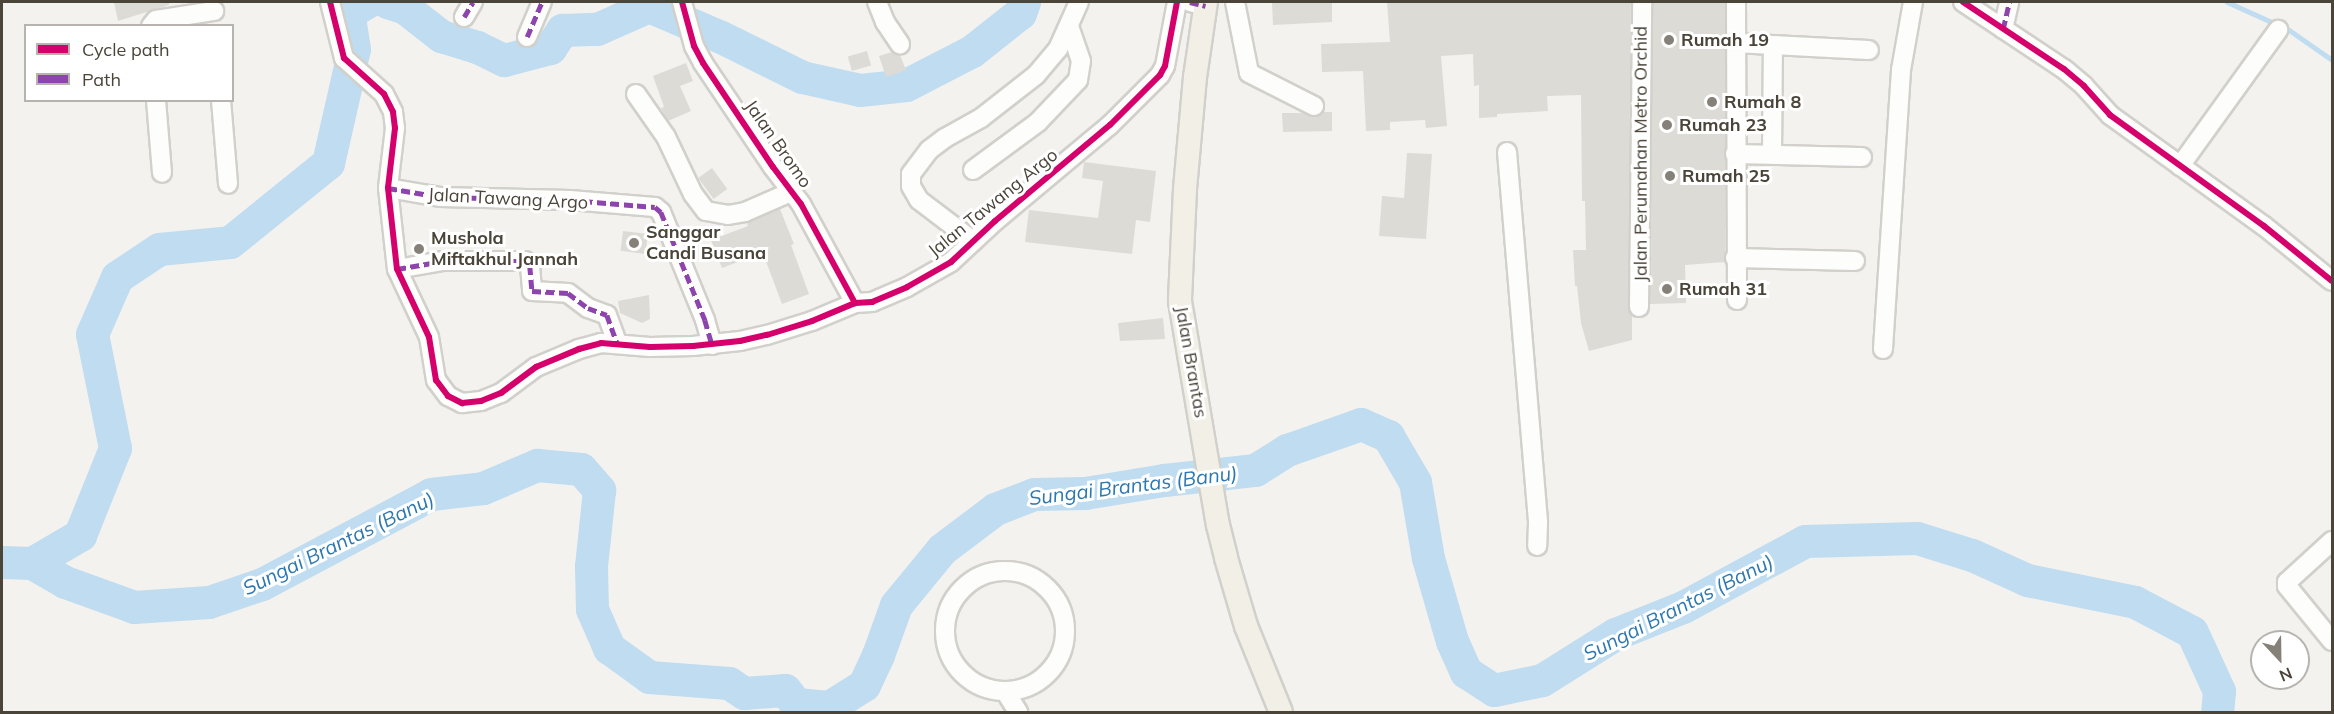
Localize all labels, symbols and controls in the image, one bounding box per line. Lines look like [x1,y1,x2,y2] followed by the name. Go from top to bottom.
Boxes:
[24,24,234,102] legend
[1630,26,1652,282] street label: Jalan Perumahan Metro Orchid
[1681,29,1769,51] place label: Rumah 19
[1662,33,1676,47] marker: Rumah 19
[82,38,169,61] text: Cycle path
[82,68,121,91] text: Path
[1724,91,1801,113] place label: Rumah 8
[1705,95,1719,109] marker: Rumah 8
[740,96,816,192] street label: Jalan Bromo
[1679,114,1767,136] place label: Rumah 23
[1660,118,1674,132] marker: Rumah 23
[924,144,1062,262] street label: Jalan Tawang Argo
[1682,165,1770,187] place label: Rumah 25
[1663,169,1677,183] marker: Rumah 25
[427,184,589,214] street label: Jalan Tawang Argo
[646,222,766,264] place label: Sanggar Candi Busana
[431,228,578,270] place label: Mushola Miftakhul Jannah
[627,236,641,250] marker: Sanggar Candi Busana
[412,242,426,256] marker: Mushola Miftakhul Jannah
[1679,278,1767,300] place label: Rumah 31
[1660,282,1674,296] marker: Rumah 31
[1171,304,1211,420] street label: Jalan Brantas
[1027,460,1239,510] water label: Sungai Brantas (Banu)
[238,486,438,600] water label: Sungai Brantas (Banu)
[1579,549,1777,665] water label: Sungai Brantas (Banu)
[2250,630,2310,690] north arrow
[2277,663,2295,686] text: N

